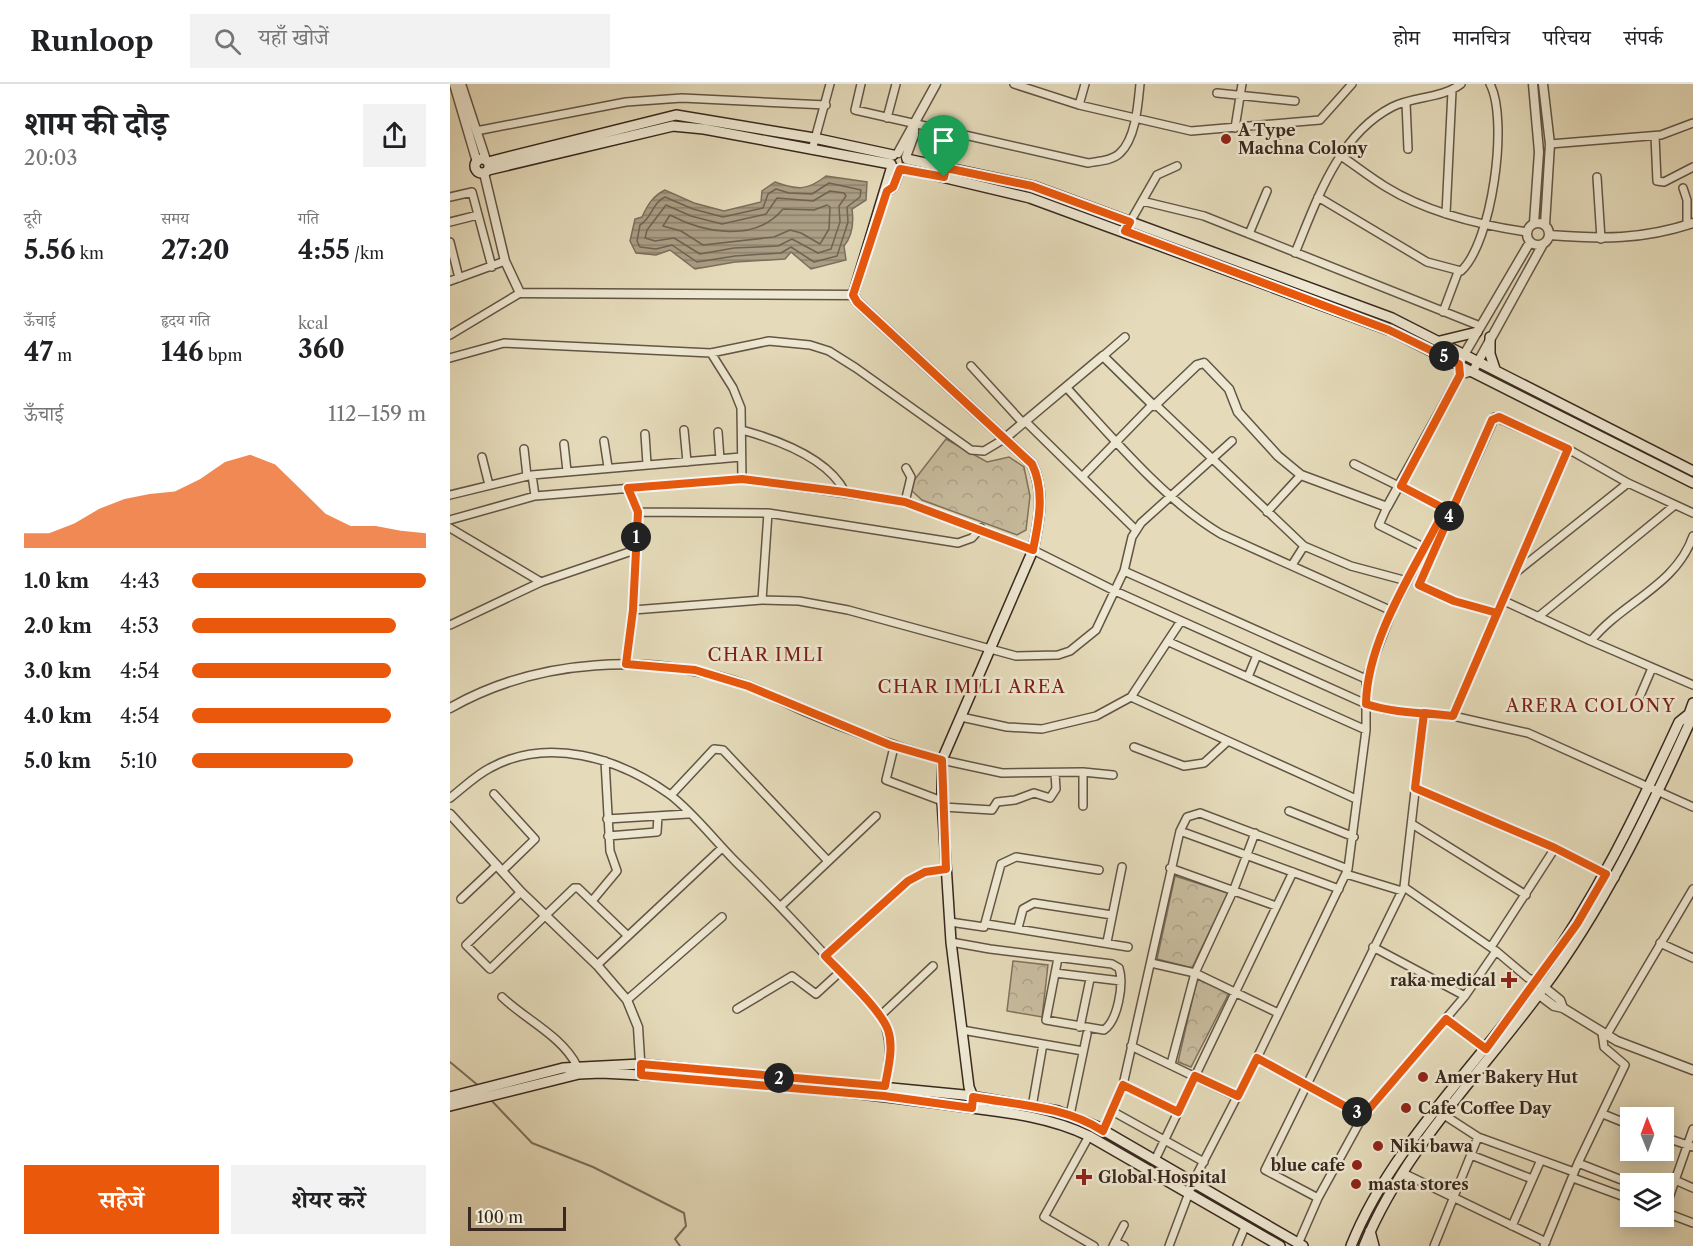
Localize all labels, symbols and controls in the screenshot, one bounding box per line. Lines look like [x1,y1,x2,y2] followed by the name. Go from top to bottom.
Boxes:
[190,14,610,68] search box
[30,24,154,58] text: Runloop
[259,24,329,51] text: यहाँ खोजें
[211,25,244,58] icon: search
[1393,25,1420,50] text: होम
[1453,25,1510,50] text: मानचित्र
[1543,25,1591,50] text: परिचय
[1624,25,1663,50] text: संपर्क
[24,103,168,144] text: शाम की दौड़
[363,104,426,167] button: share
[918,115,969,177] pin
[1237,120,1368,158] place label: A Type Machna Colony
[927,124,960,157] icon: arrive
[1219,132,1233,146] marker: A Type Machna Colony
[24,146,77,170] text: 20:03
[24,208,41,228] text: दूरी
[161,208,189,228] text: समय
[298,208,319,228] text: गति
[24,234,75,266] text: 5.56
[161,234,230,266] text: 27:20
[298,234,350,266] text: 4:55
[75,243,104,263] text: km
[350,243,384,263] text: /km
[24,310,56,330] text: ऊँचाई
[161,310,210,330] text: हृदय गति
[298,313,328,333] text: kcal
[298,333,345,365] text: 360
[24,336,53,368] text: 47
[161,336,204,368] text: 146
[1429,341,1459,371] pin: 5
[53,345,72,365] text: m
[204,345,242,365] text: bpm
[1440,346,1448,366] text: 5
[24,402,63,426] text: ऊँचाई
[328,402,426,426] text: 112–159 m
[1434,501,1464,531] pin: 4
[1444,506,1454,526] text: 4
[621,522,651,552] pin: 1
[632,527,640,547] text: 1
[24,569,89,593] text: 1.0 km
[120,569,160,593] text: 4:43
[24,614,92,638] text: 2.0 km
[120,614,159,638] text: 4:53
[708,644,824,666] district label: CHAR IMLI
[24,659,91,683] text: 3.0 km
[120,659,160,683] text: 4:54
[878,676,1066,698] district label: CHAR IMILI AREA
[1505,695,1676,717] district label: ARERA COLONY
[24,704,92,728] text: 4.0 km
[120,704,160,728] text: 4:54
[24,749,91,773] text: 5.0 km
[120,749,158,773] text: 5:10
[1390,970,1496,990] place label: raka medical
[1500,971,1518,989] marker: raka medical
[764,1063,794,1093] pin: 2
[1434,1067,1578,1087] place label: Amer Bakery Hut
[774,1068,784,1088] text: 2
[1416,1070,1430,1084] marker: Amer Bakery Hut
[1342,1097,1372,1127] pin: 3
[1418,1098,1553,1118] place label: Cafe Coffee Day
[1399,1101,1413,1115] marker: Cafe Coffee Day
[1352,1102,1362,1122] text: 3
[1620,1107,1674,1161] north arrow
[1620,1107,1674,1227] map controls
[1390,1136,1474,1156] place label: Niki bawa
[1371,1139,1385,1153] marker: Niki bawa
[1270,1155,1345,1175] place label: blue cafe
[1350,1158,1364,1172] marker: blue cafe
[24,1165,219,1234] button: सहेजें
[231,1165,426,1234] button: शेयर करें
[1098,1167,1227,1187] place label: Global Hospital
[1075,1168,1093,1186] marker: Global Hospital
[1620,1173,1674,1227] button: layers
[1368,1174,1469,1194] place label: masta stores
[1349,1177,1363,1191] marker: masta stores
[468,1204,566,1232] scale bar
[477,1207,523,1227] text: 100 m

